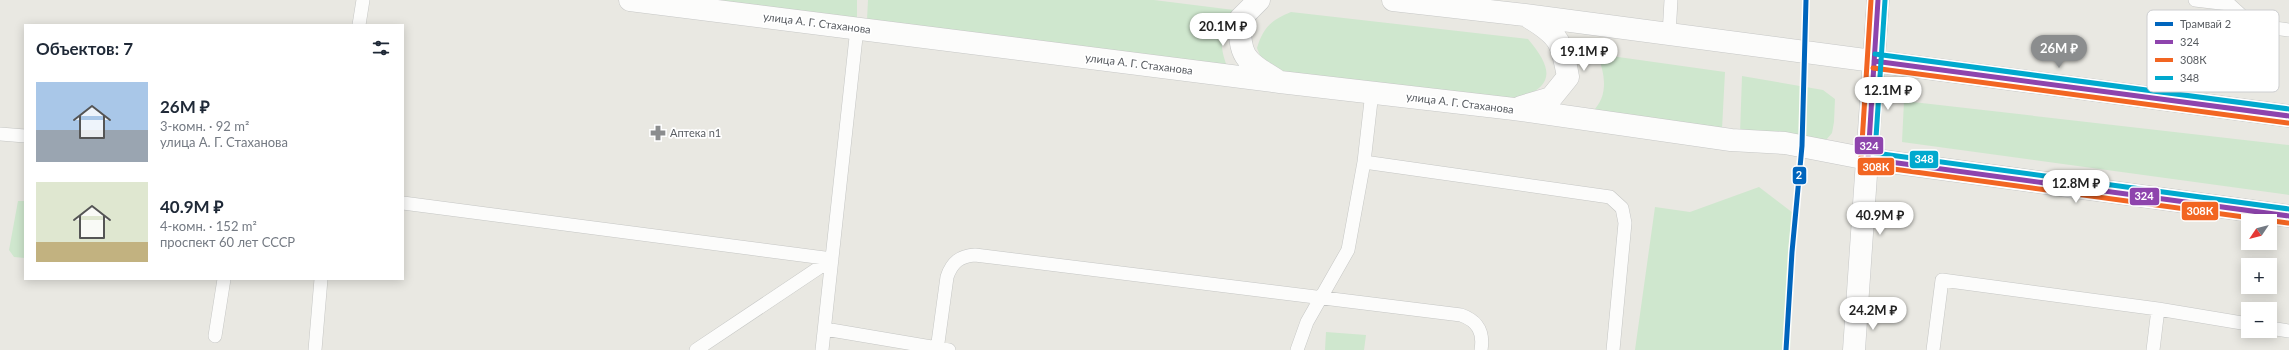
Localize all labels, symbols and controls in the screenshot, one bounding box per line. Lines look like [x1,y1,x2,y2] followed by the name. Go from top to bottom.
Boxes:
[763,9,872,36] street label: улица А. Г. Стаханова
[2147,10,2279,92] legend
[1186,13,1260,47] pin: 20.1M ₽
[2180,17,2231,30] text: Трамвай 2
[1199,18,1247,34] text: 20.1M ₽
[2031,35,2087,69] pin: 26M ₽
[2180,35,2200,48] text: 324
[370,37,392,59] icon: filters
[36,38,133,59] text: Объектов: 7
[1547,38,1621,72] pin: 19.1M ₽
[2040,40,2078,56] text: 26M ₽
[1560,43,1608,59] text: 19.1M ₽
[1085,50,1194,77] street label: улица А. Г. Стаханова
[2180,53,2207,66] text: 308К
[2180,71,2199,84] text: 348
[1851,77,1925,111] pin: 12.1M ₽
[1864,82,1912,98] text: 12.1M ₽
[1406,89,1515,116] street label: улица А. Г. Стаханова
[160,96,210,117] text: 26M ₽
[68,98,116,146] icon: home
[160,118,249,134] text: 3-комн. · 92 m²
[649,124,667,142] pharmacy icon: Аптека n1
[670,126,721,139] place label: Аптека n1
[160,134,288,150] text: улица А. Г. Стаханова
[1854,136,1884,155] line badge: 324
[1859,139,1879,152] text: 324
[1909,150,1939,169] line badge: 348
[1914,152,1934,165] text: 348
[1857,157,1895,176] line badge: 308К
[1863,160,1890,173] text: 308К
[1792,166,1807,185] line badge: 2
[1796,168,1802,181] text: 2
[2039,170,2113,204] pin: 12.8M ₽
[2052,175,2100,191] text: 12.8M ₽
[2129,187,2160,206] line badge: 324
[2134,189,2154,202] text: 324
[160,196,224,217] text: 40.9M ₽
[68,198,116,246] icon: home
[2181,201,2219,221] line badge: 308К
[1843,202,1917,236] pin: 40.9M ₽
[2187,204,2214,217] text: 308К
[1856,207,1904,223] text: 40.9M ₽
[2241,214,2277,250] north arrow
[2241,214,2277,338] map controls
[160,218,257,234] text: 4-комн. · 152 m²
[160,234,295,250] text: проспект 60 лет СССР
[2241,258,2277,294] button: +
[1836,297,1910,331] pin: 24.2M ₽
[1849,302,1897,318] text: 24.2M ₽
[2241,302,2277,338] button: −

